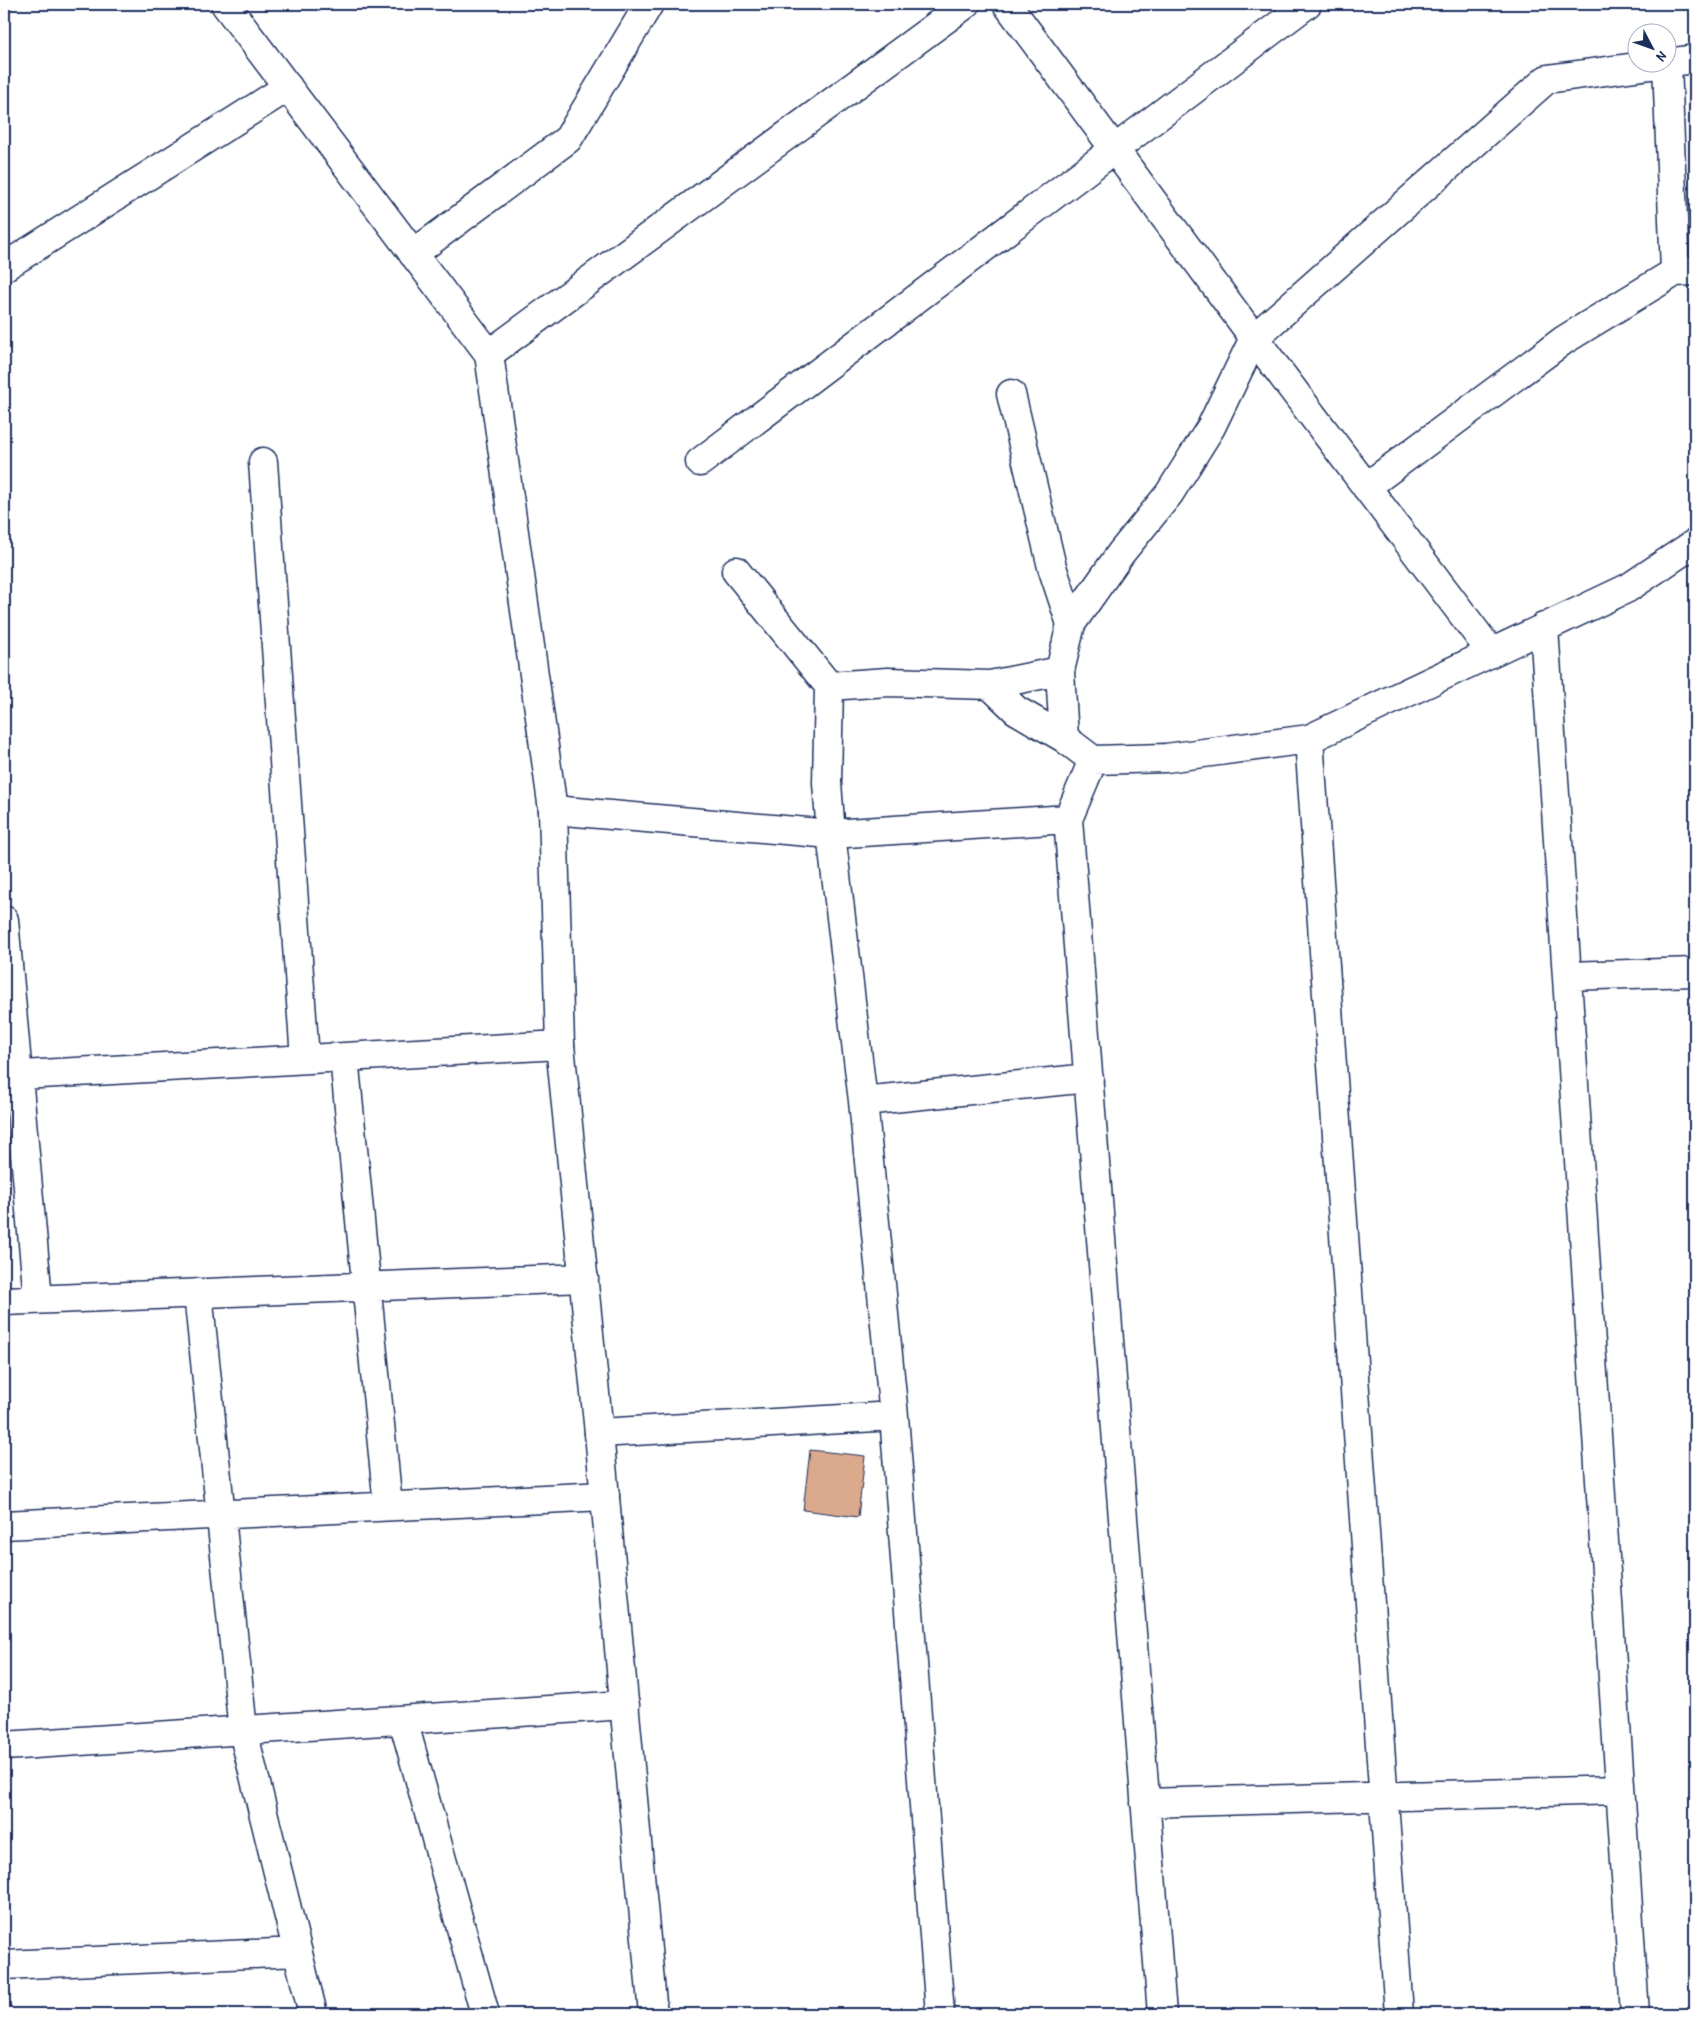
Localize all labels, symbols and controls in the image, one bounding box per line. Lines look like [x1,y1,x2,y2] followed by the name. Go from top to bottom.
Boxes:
[1626,22,1676,72] north arrow
[1652,48,1672,66] text: N

